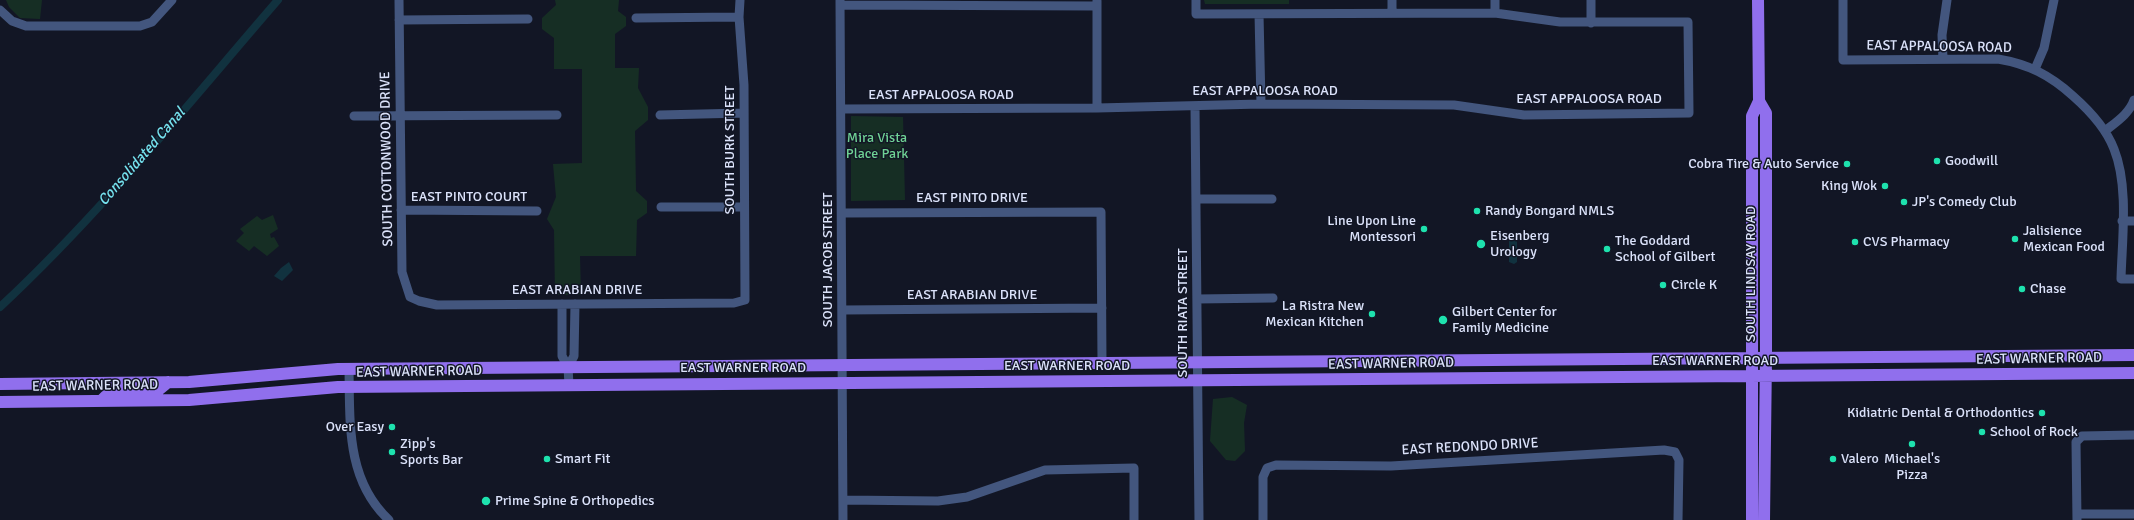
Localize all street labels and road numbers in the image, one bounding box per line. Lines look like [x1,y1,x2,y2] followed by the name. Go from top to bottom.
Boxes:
[1866,37,2012,57] street label: EAST APPALOOSA ROAD
[377,71,397,247] street label: SOUTH COTTONWOOD DRIVE
[1192,83,1338,99] street label: EAST APPALOOSA ROAD
[722,86,738,214] street label: SOUTH BURK STREET
[868,87,1014,103] street label: EAST APPALOOSA ROAD
[1516,91,1662,107] street label: EAST APPALOOSA ROAD
[411,189,527,205] street label: EAST PINTO COURT
[916,190,1028,206] street label: EAST PINTO DRIVE
[820,193,836,327] street label: SOUTH JACOB STREET
[1743,206,1759,342] street label: SOUTH LINDSAY ROAD
[1175,248,1191,378] street label: SOUTH RIATA STREET
[512,282,642,298] street label: EAST ARABIAN DRIVE
[907,287,1037,303] street label: EAST ARABIAN DRIVE
[1976,350,2102,368] street label: EAST WARNER ROAD
[1652,353,1778,369] street label: EAST WARNER ROAD
[1328,355,1454,373] street label: EAST WARNER ROAD
[1004,358,1130,374] street label: EAST WARNER ROAD
[680,360,806,376] street label: EAST WARNER ROAD
[356,363,482,381] street label: EAST WARNER ROAD
[32,377,158,395] street label: EAST WARNER ROAD
[1401,435,1539,459] street label: EAST REDONDO DRIVE

